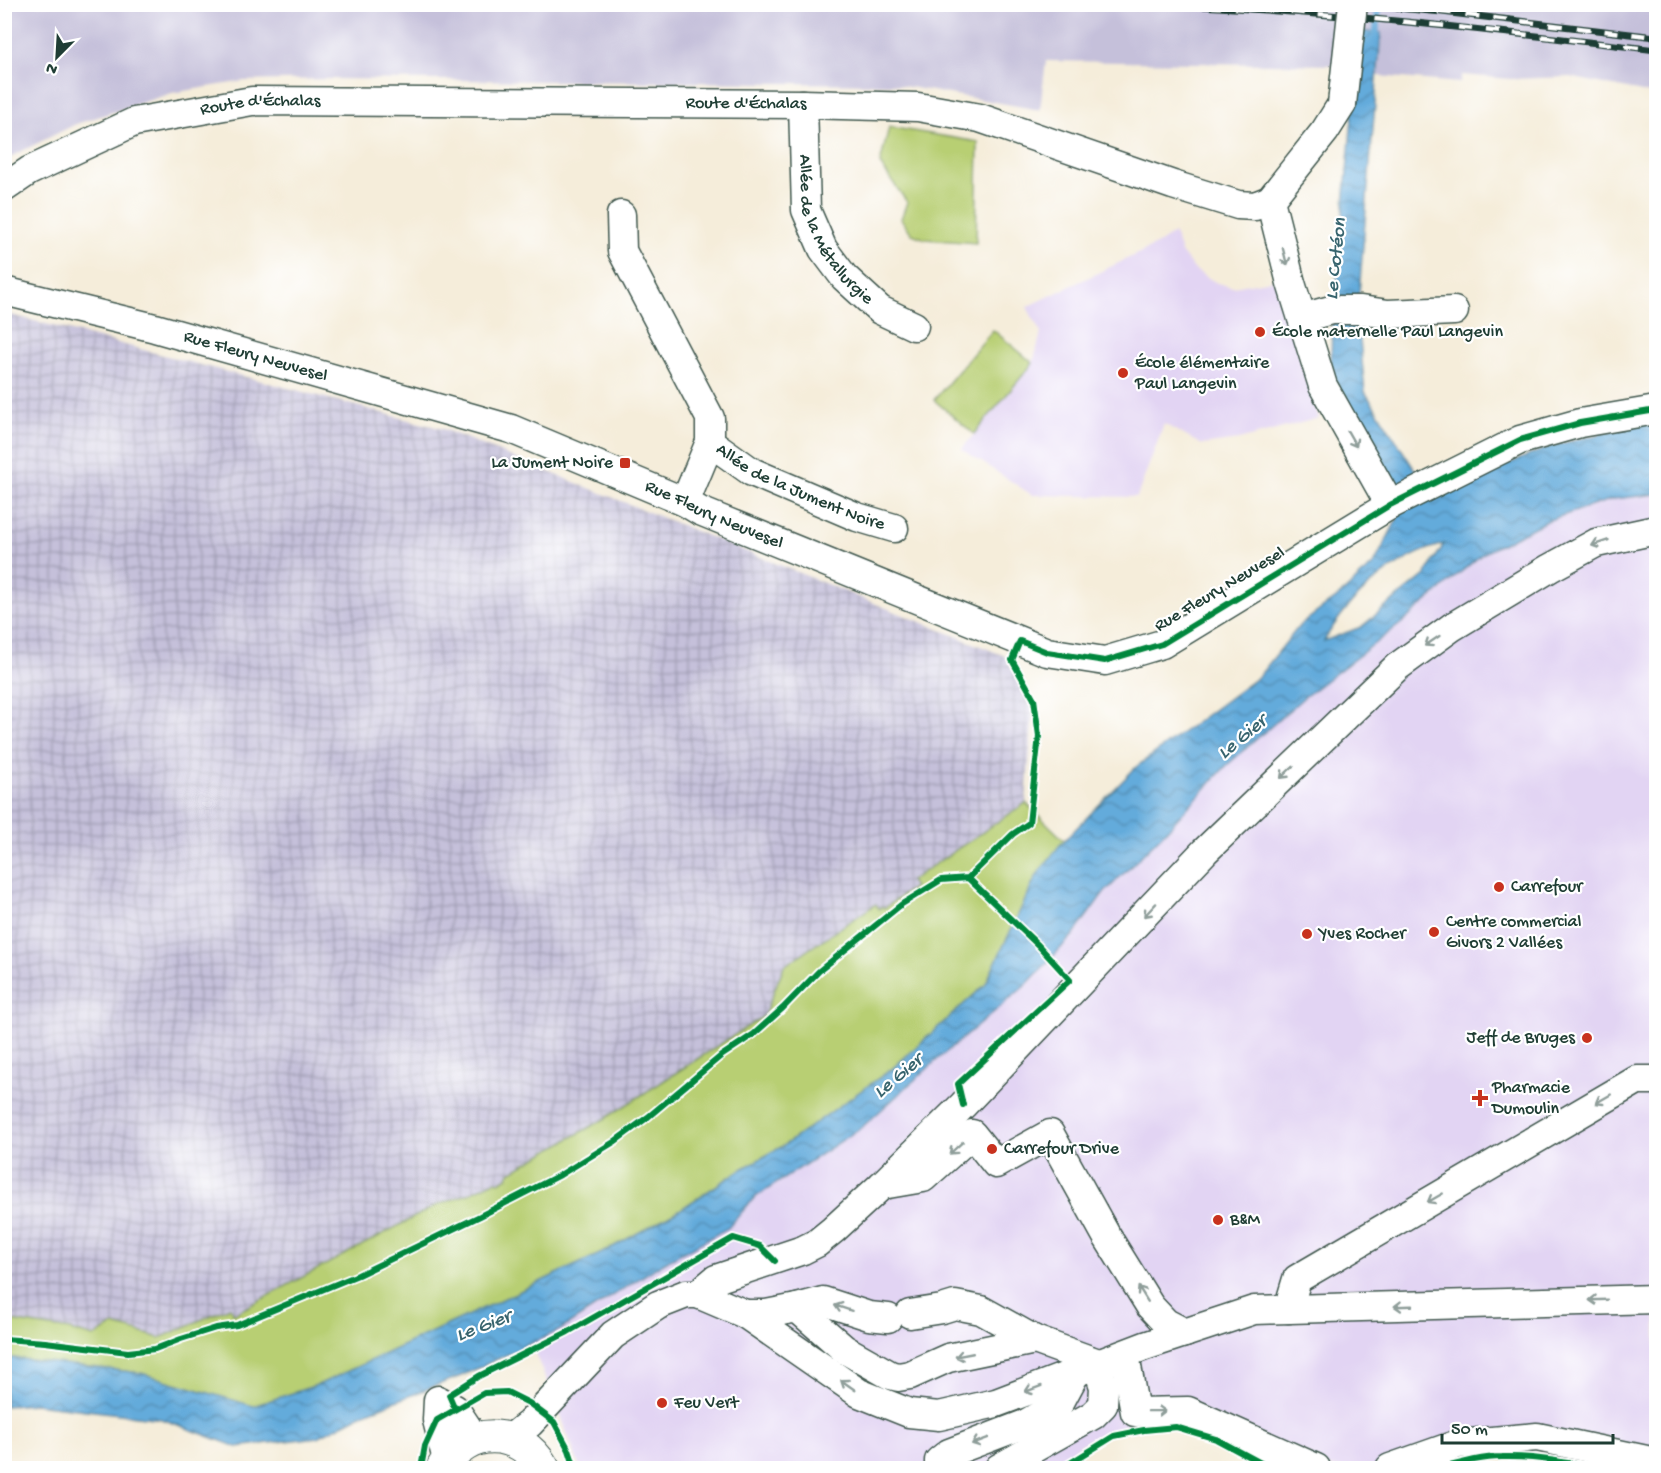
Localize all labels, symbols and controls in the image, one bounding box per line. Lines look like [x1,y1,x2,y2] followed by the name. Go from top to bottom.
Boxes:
[27,27,87,87] north arrow
[43,56,61,78] text: N
[199,90,322,121] street label: Route d'Échalas
[686,93,808,115] street label: Route d'Échalas
[794,154,878,310] street label: Allée de la Métallurgie
[1321,217,1353,301] water label: Le Cotéon
[1279,247,1291,266] one-way arrow
[1272,322,1503,343] place label: École maternelle Paul Langevin
[1253,325,1267,339] marker: École maternelle Paul Langevin
[181,326,330,387] street label: Rue Fleury Neuvesel
[1134,353,1270,395] place label: École élémentaire Paul Langevin
[1116,366,1130,380] marker: École élémentaire Paul Langevin
[1347,430,1359,447] one-way arrow
[712,439,888,535] street label: Allée de la Jument Noire
[491,453,614,474] place label: La Jument Noire
[618,456,632,470] marker: La Jument Noire
[642,476,786,554] street label: Rue Fleury Neuvesel
[1591,538,1609,549] one-way arrow
[1151,543,1289,637] street label: Rue Fleury Neuvesel
[1424,635,1440,647] one-way arrow
[1214,708,1275,765] water label: Le Gier
[1280,765,1295,779] one-way arrow
[1511,877,1584,898] place label: Carrefour
[1492,880,1506,894] marker: Carrefour
[1143,902,1157,917] one-way arrow
[1446,912,1582,954] place label: Centre commercial Givors 2 Vallées
[1317,924,1407,945] place label: Yves Rocher
[1427,925,1441,939] marker: Centre commercial Givors 2 Vallées
[1300,927,1314,941] marker: Yves Rocher
[1467,1028,1576,1049] place label: Jeff de Bruges
[1580,1031,1594,1045] marker: Jeff de Bruges
[870,1047,931,1104] water label: Le Gier
[1491,1078,1571,1120] place label: Pharmacie Dumoulin
[1473,1091,1487,1105] marker: Pharmacie Dumoulin
[1595,1094,1612,1106] one-way arrow
[1004,1139,1120,1160] place label: Carrefour Drive
[949,1141,964,1155] one-way arrow
[985,1142,999,1156] marker: Carrefour Drive
[1427,1192,1444,1204] one-way arrow
[1229,1210,1260,1231] place label: B&M
[1211,1213,1225,1227] marker: B&M
[1137,1286,1149,1303] one-way arrow
[1589,1295,1609,1306] one-way arrow
[1394,1300,1414,1311] one-way arrow
[834,1301,853,1312] one-way arrow
[453,1305,518,1348] water label: Le Gier
[955,1349,974,1361] one-way arrow
[841,1379,857,1391] one-way arrow
[1024,1384,1043,1395] one-way arrow
[673,1393,740,1414] place label: Feu Vert
[655,1396,669,1410] marker: Feu Vert
[1147,1405,1167,1417] one-way arrow
[1442,1407,1613,1445] scale bar
[1451,1420,1488,1441] text: 50 m
[971,1436,990,1447] one-way arrow

